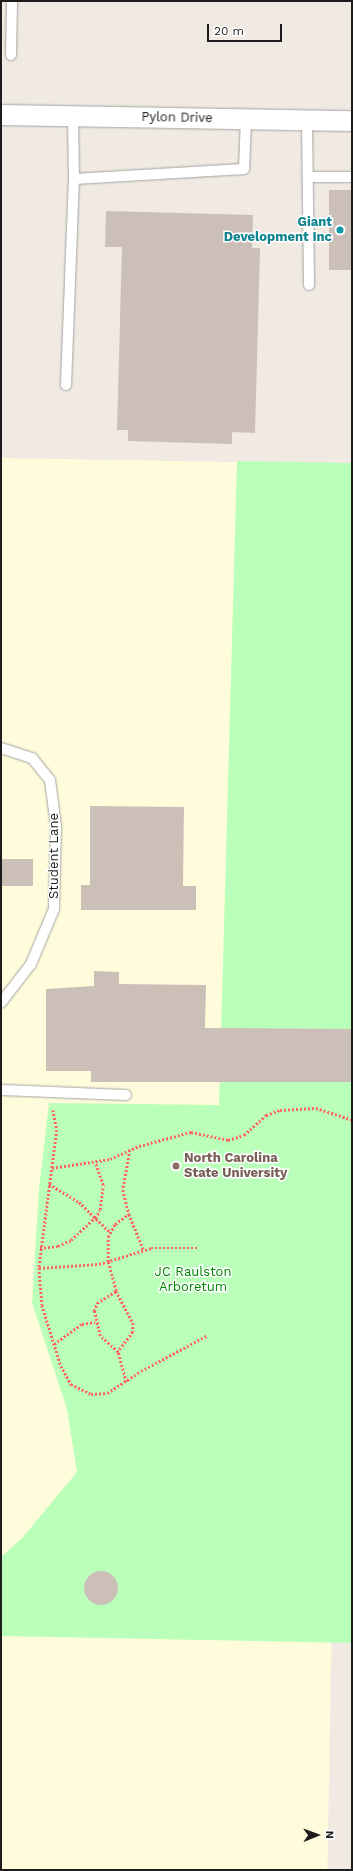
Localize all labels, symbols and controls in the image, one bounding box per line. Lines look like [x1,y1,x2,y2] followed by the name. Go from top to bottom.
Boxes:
[209,16,284,42] scale bar
[214,24,244,38] text: 20 m
[141,110,213,126] street label: Pylon Drive
[224,215,332,246] place label: Giant Development Inc
[335,225,345,235] marker: Giant Development Inc
[46,813,62,899] street label: Student Lane
[184,1151,287,1182] place label: North Carolina State University
[171,1161,181,1171] marker: North Carolina State University
[155,1265,231,1296] park label: JC Raulston Arboretum
[297,1815,337,1855] north arrow
[323,1831,336,1839] text: N

